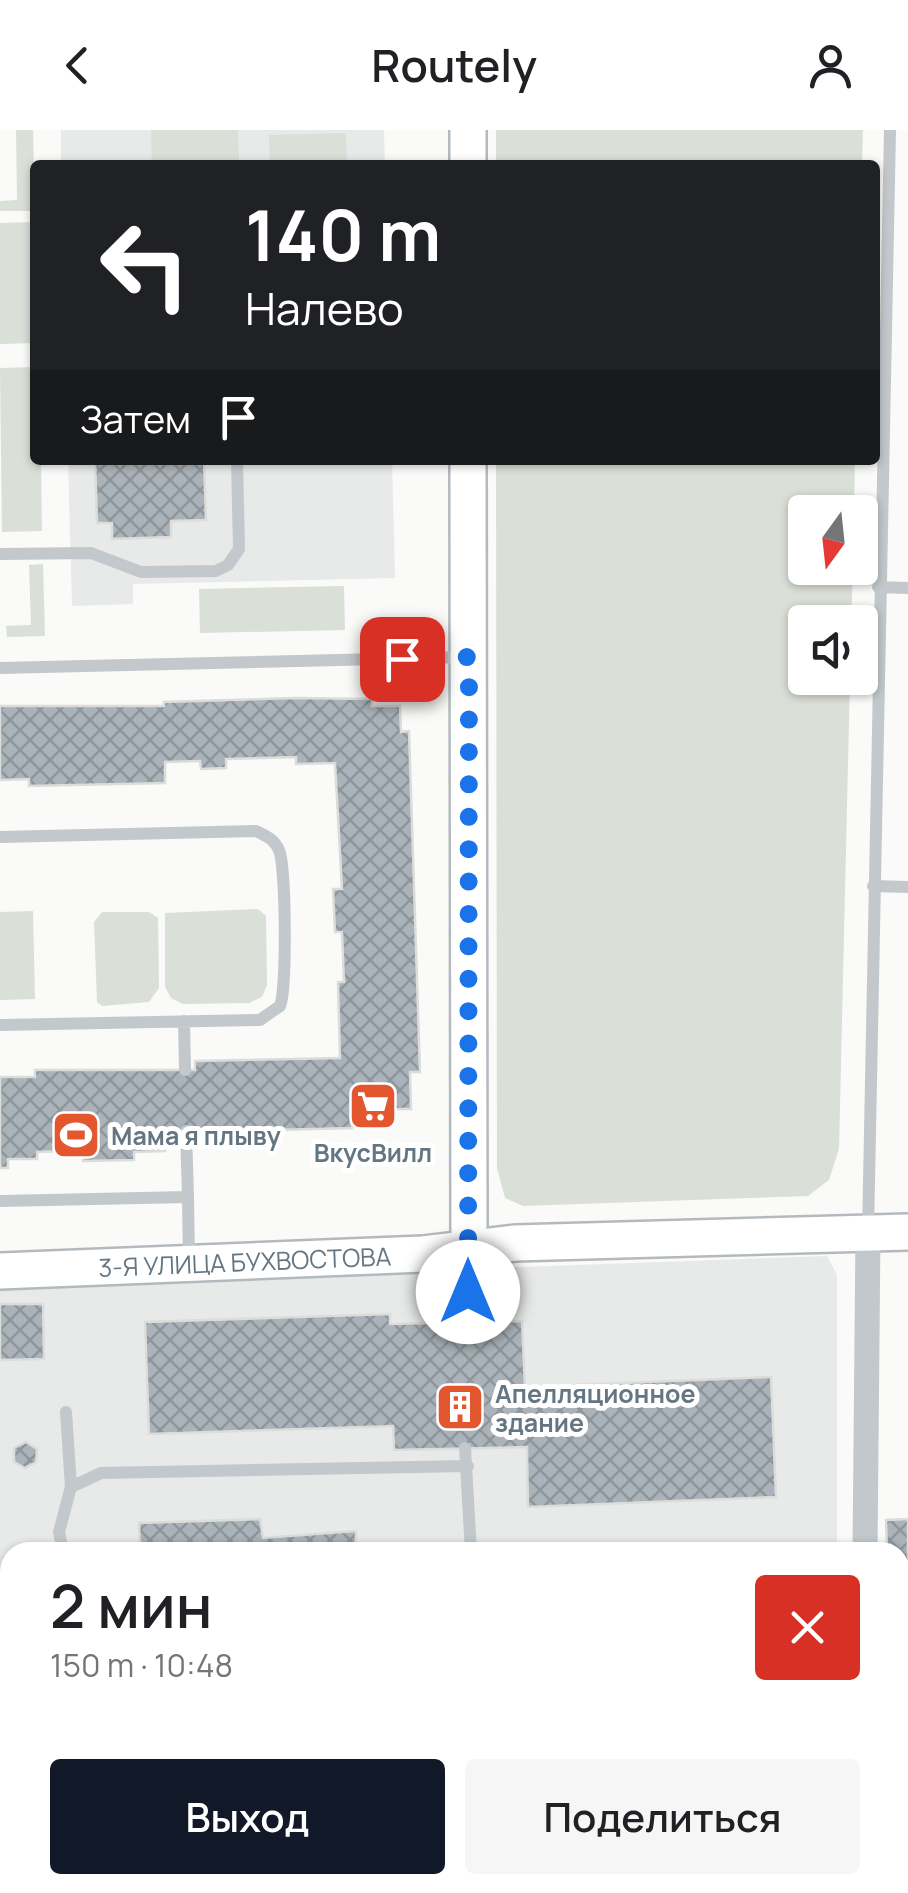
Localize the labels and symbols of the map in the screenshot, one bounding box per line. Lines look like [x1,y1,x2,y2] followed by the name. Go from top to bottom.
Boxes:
[788,495,878,585] north arrow
[360,617,445,702] pin
[347,1080,399,1132] supermarket icon: ВкусВилл
[50,1109,102,1161] sports icon: Мама я плыву
[111,1118,281,1153] place label: Мама я плыву
[314,1135,432,1170] place label: ВкусВилл
[98,1238,392,1285] street label: 3-Я УЛИЦА БУХВОСТОВА
[416,1240,520,1344] position arrow
[495,1376,695,1440] place label: Апелляционное здание
[434,1381,486,1433] building icon: Апелляционное здание

